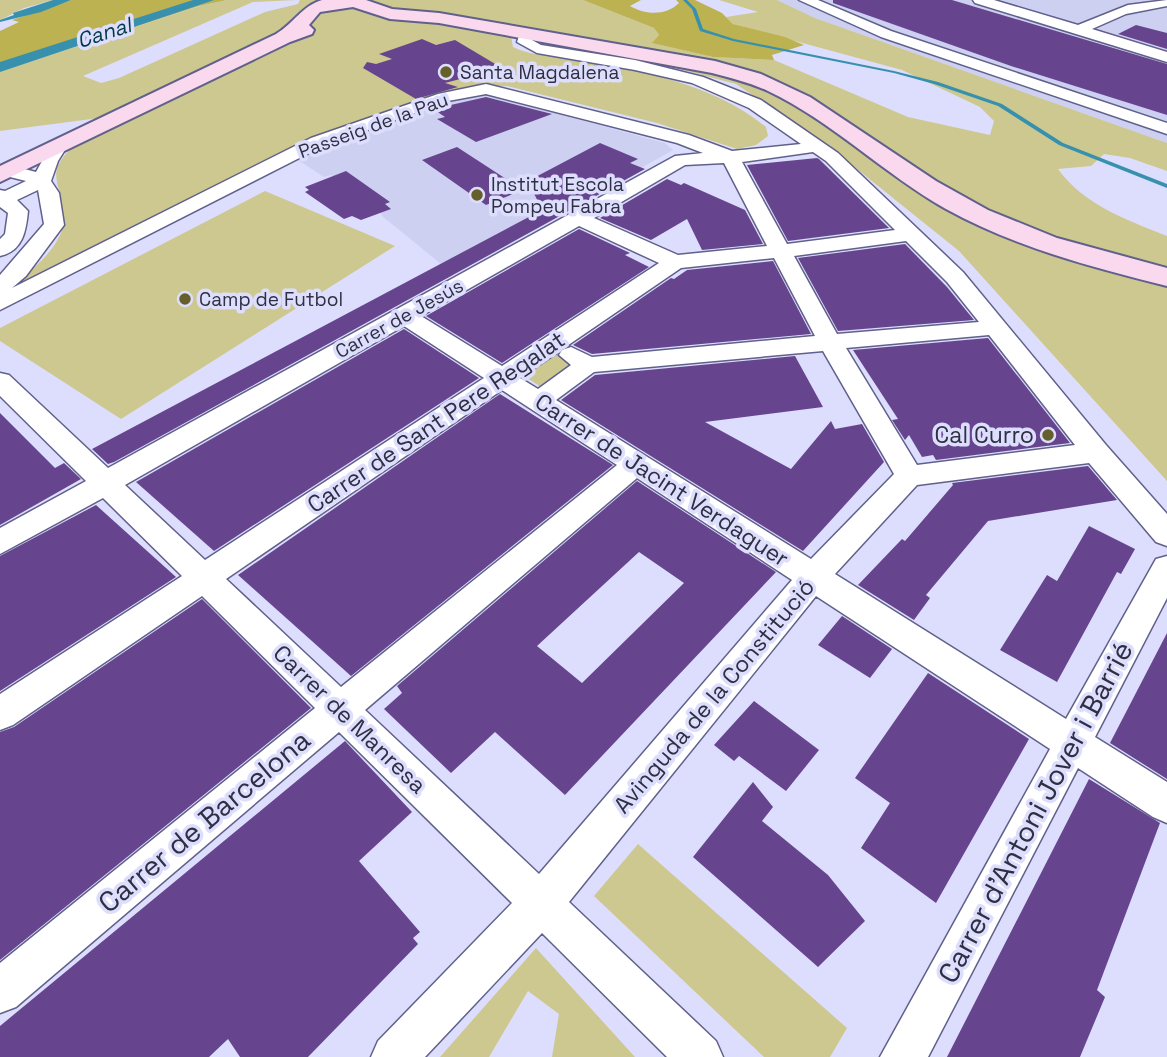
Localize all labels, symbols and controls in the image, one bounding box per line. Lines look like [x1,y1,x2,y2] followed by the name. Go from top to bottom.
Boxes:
[73,10,137,54] water label: Canal
[460,60,619,85] place label: Santa Magdalena
[438,64,454,80] marker: Santa Magdalena
[295,87,451,164] street label: Passeig de la Pau
[491,172,624,219] place label: Institut Escola Pompeu Fabra
[469,187,485,203] marker: Institut Escola Pompeu Fabra
[331,273,468,364] street label: Carrer de Jesús
[199,287,343,312] place label: Camp de Futbol
[177,291,193,307] marker: Camp de Futbol
[301,324,571,520] street label: Carrer de Sant Pere Regalat
[529,387,795,573] street label: Carrer de Jacint Verdaguer
[934,420,1034,450] place label: Cal Curro
[1040,427,1056,443] marker: Cal Curro
[607,572,821,820] street label: Avinguda de la Constitució
[930,635,1140,989] street label: Carrer d'Antoni Jover i Barrié
[267,638,433,800] street label: Carrer de Manresa
[90,722,318,920] street label: Carrer de Barcelona

